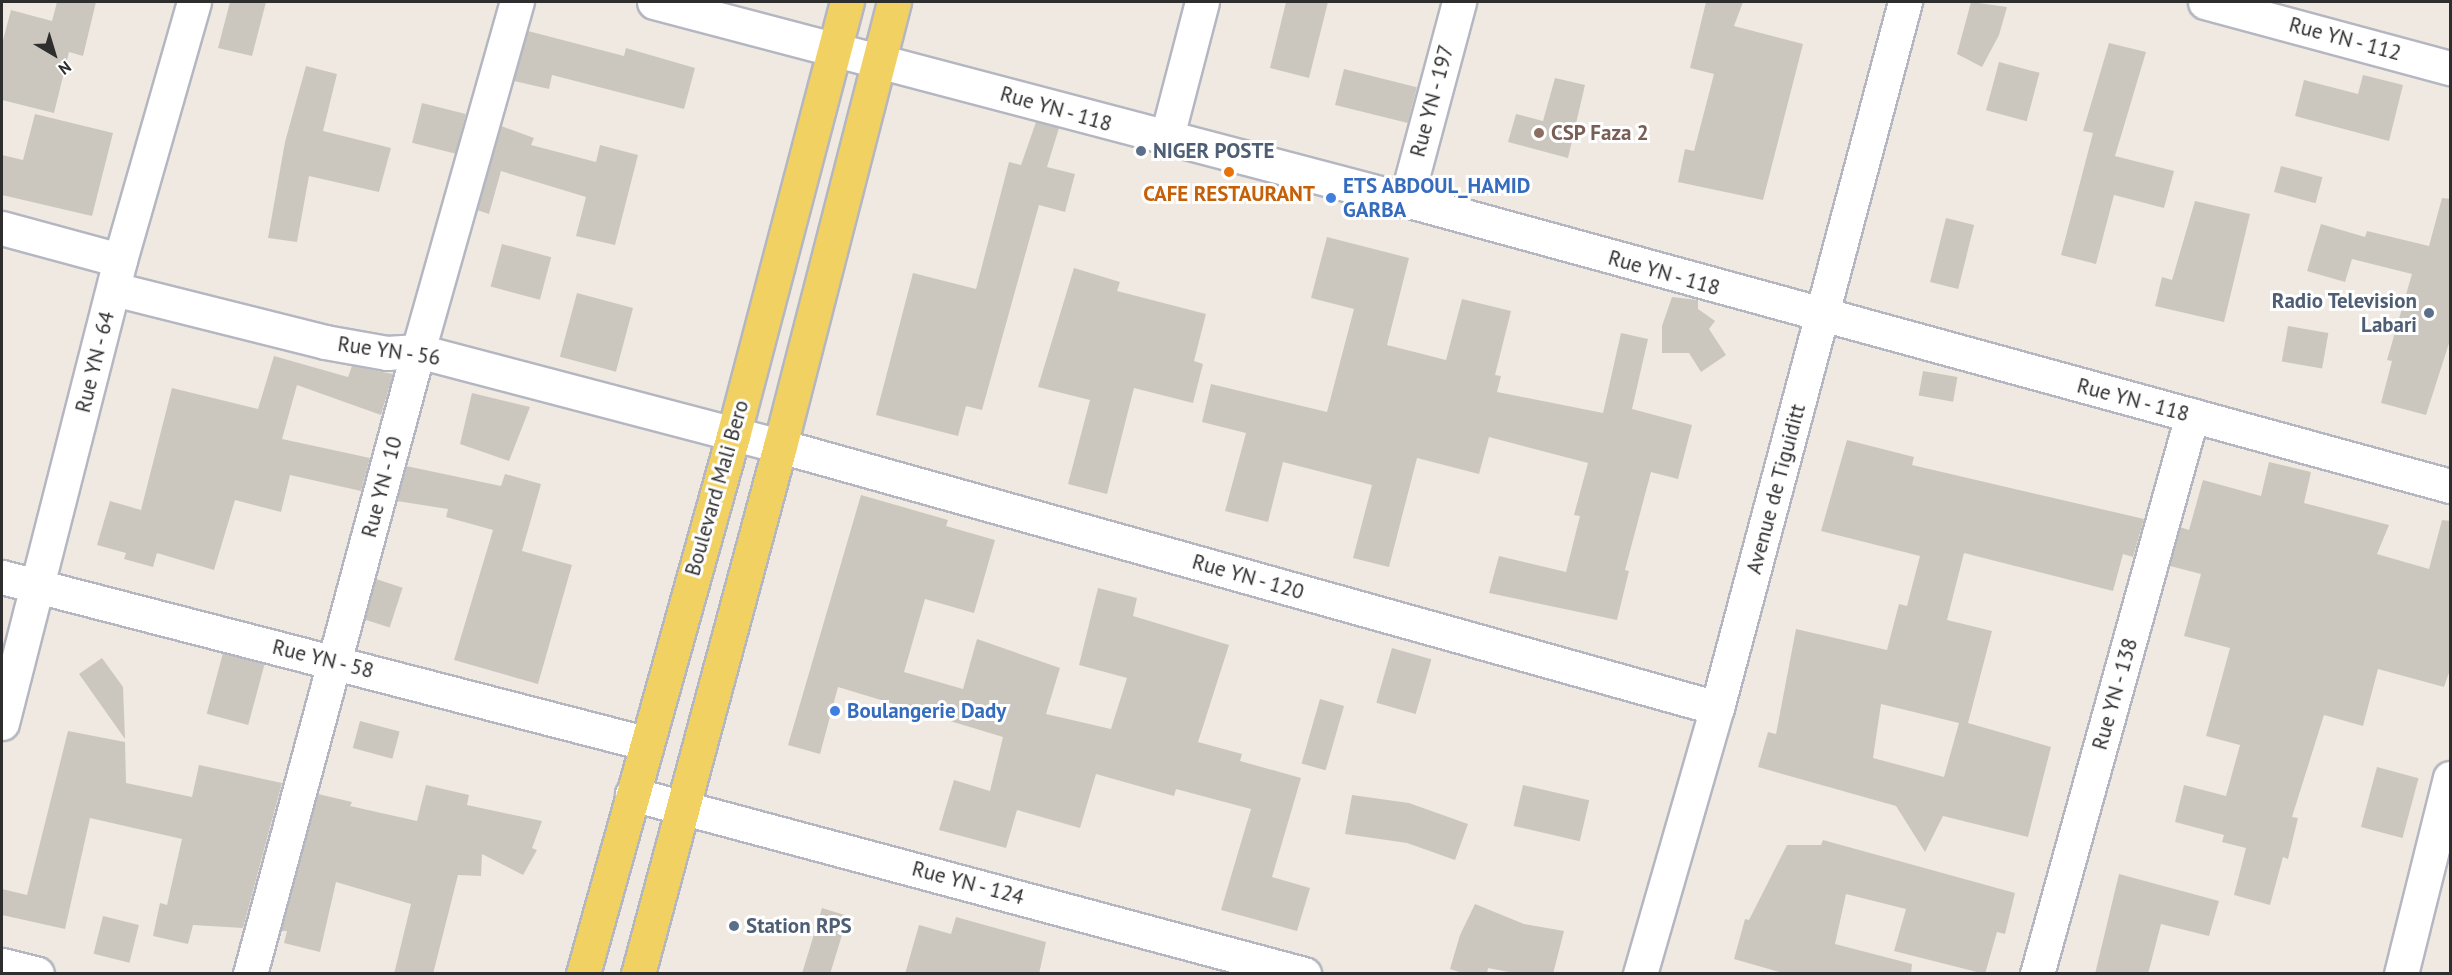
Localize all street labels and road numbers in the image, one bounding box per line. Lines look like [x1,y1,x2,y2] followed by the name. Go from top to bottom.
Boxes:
[2284,11,2406,67] street label: Rue YN - 112
[1404,40,1460,162] street label: Rue YN - 197
[995,81,1117,137] street label: Rue YN - 118
[1603,245,1725,301] street label: Rue YN - 118
[70,307,120,417] street label: Rue YN - 64
[334,331,444,371] street label: Rue YN - 56
[2072,372,2194,428] street label: Rue YN - 118
[680,397,754,579] street label: Boulevard Mali Bero
[1741,401,1811,577] street label: Avenue de Tiguiditt
[356,432,408,542] street label: Rue YN - 10
[1187,549,1309,605] street label: Rue YN - 120
[2087,633,2143,755] street label: Rue YN - 138
[268,634,378,684] street label: Rue YN - 58
[907,855,1029,911] street label: Rue YN - 124

